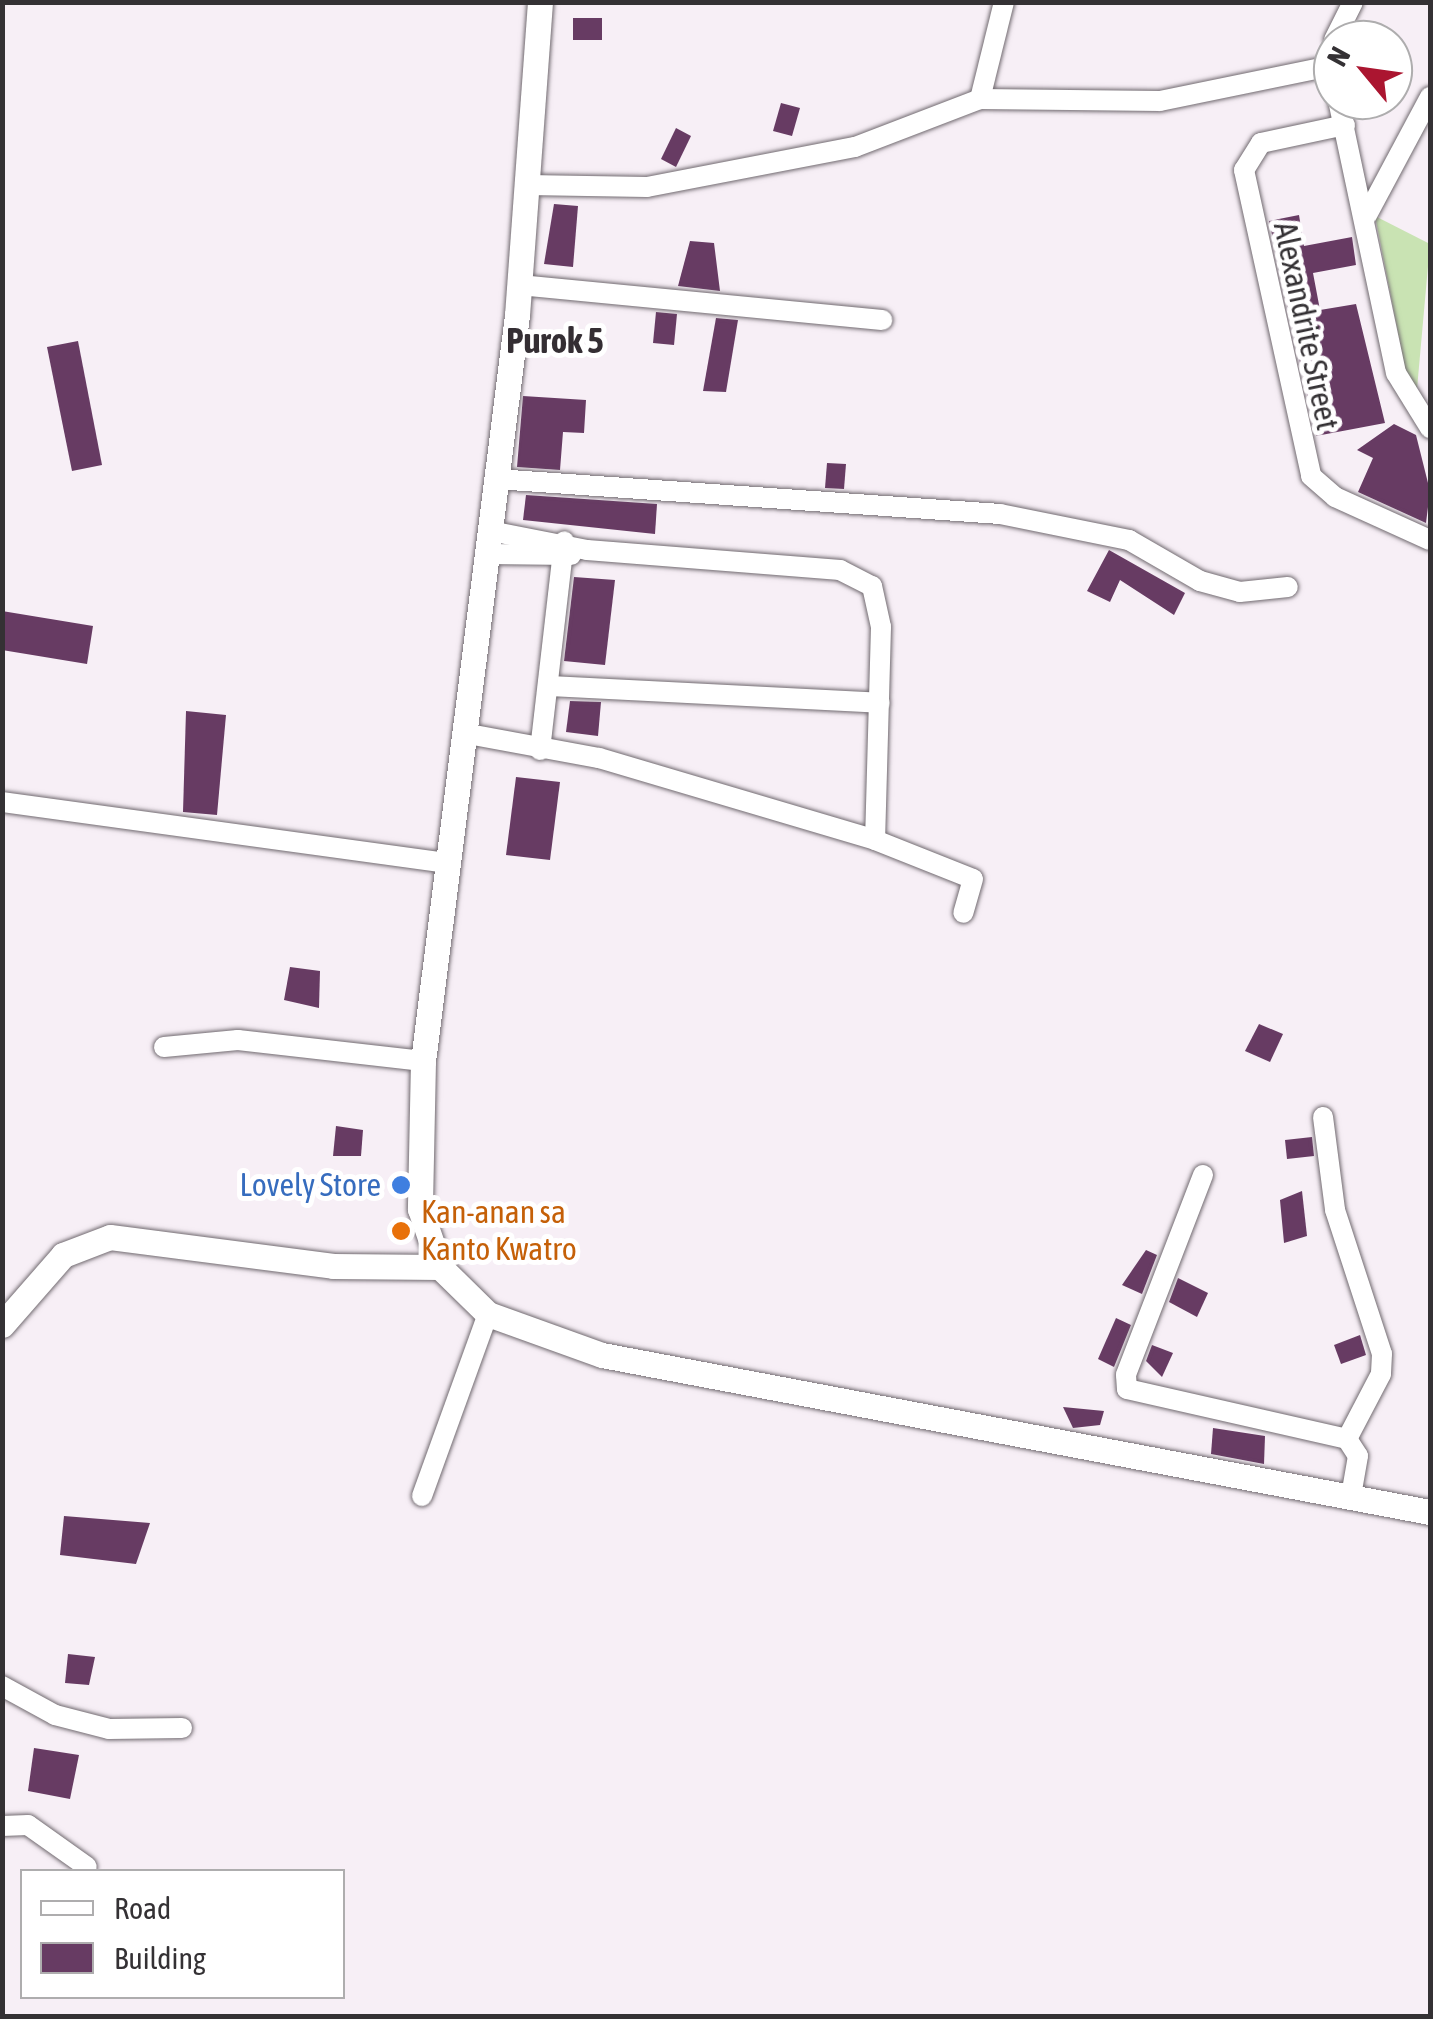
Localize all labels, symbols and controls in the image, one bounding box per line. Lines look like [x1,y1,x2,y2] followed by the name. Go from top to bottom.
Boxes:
[1313,20,1413,120] north arrow
[1321,41,1357,71] text: N
[1265,219,1347,433] street label: Alexandrite Street
[506,319,604,361] district label: Purok 5
[239,1166,381,1204] place label: Lovely Store
[390,1174,412,1196] marker: Lovely Store
[421,1194,577,1269] place label: Kan-anan sa Kanto Kwatro
[390,1220,412,1242] marker: Kan-anan sa Kanto Kwatro
[20,1869,345,1999] legend
[114,1891,171,1925] text: Road
[114,1941,206,1975] text: Building

